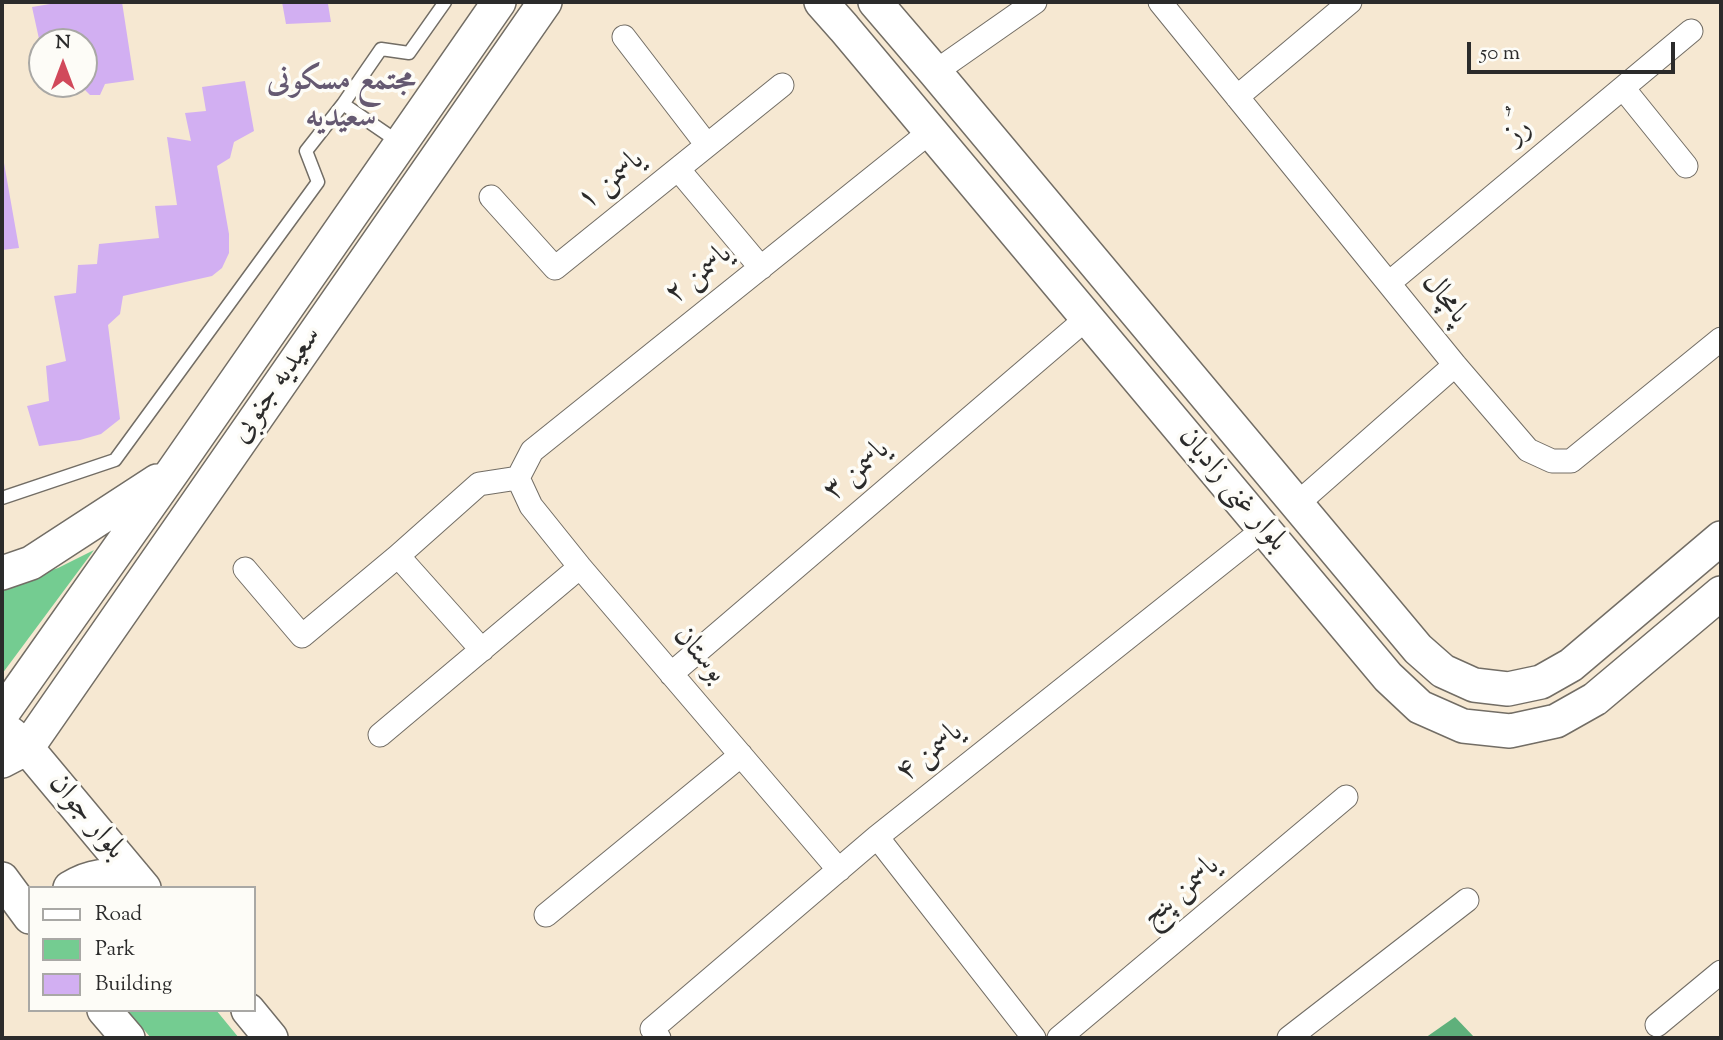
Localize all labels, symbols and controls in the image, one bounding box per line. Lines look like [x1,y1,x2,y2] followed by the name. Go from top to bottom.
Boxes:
[28,28,98,98] north arrow
[1471,28,1679,72] scale bar
[55,30,71,57] text: N
[1480,39,1520,69] text: 50 m
[267,65,415,140] district label: مجتمع مسکونی سعیدیه
[1499,112,1541,154] street label: رُز
[571,144,653,220] street label: یاسمن ۱
[659,238,741,314] street label: یاسمن ۲
[1411,267,1475,333] street label: پامچال
[225,320,331,452] street label: سعیدیه جنوبی
[1168,421,1294,561] street label: بلوار غنی زادیان
[818,434,898,510] street label: یاسمن ۳
[663,620,733,692] street label: بوستان
[890,716,972,792] street label: یاسمن ۴
[39,768,131,868] street label: بلوار جوان
[1135,850,1229,936] street label: یاسمن پنج
[28,886,256,1012] legend
[95,900,142,930] text: Road
[95,935,135,965] text: Park
[95,970,172,1000] text: Building

